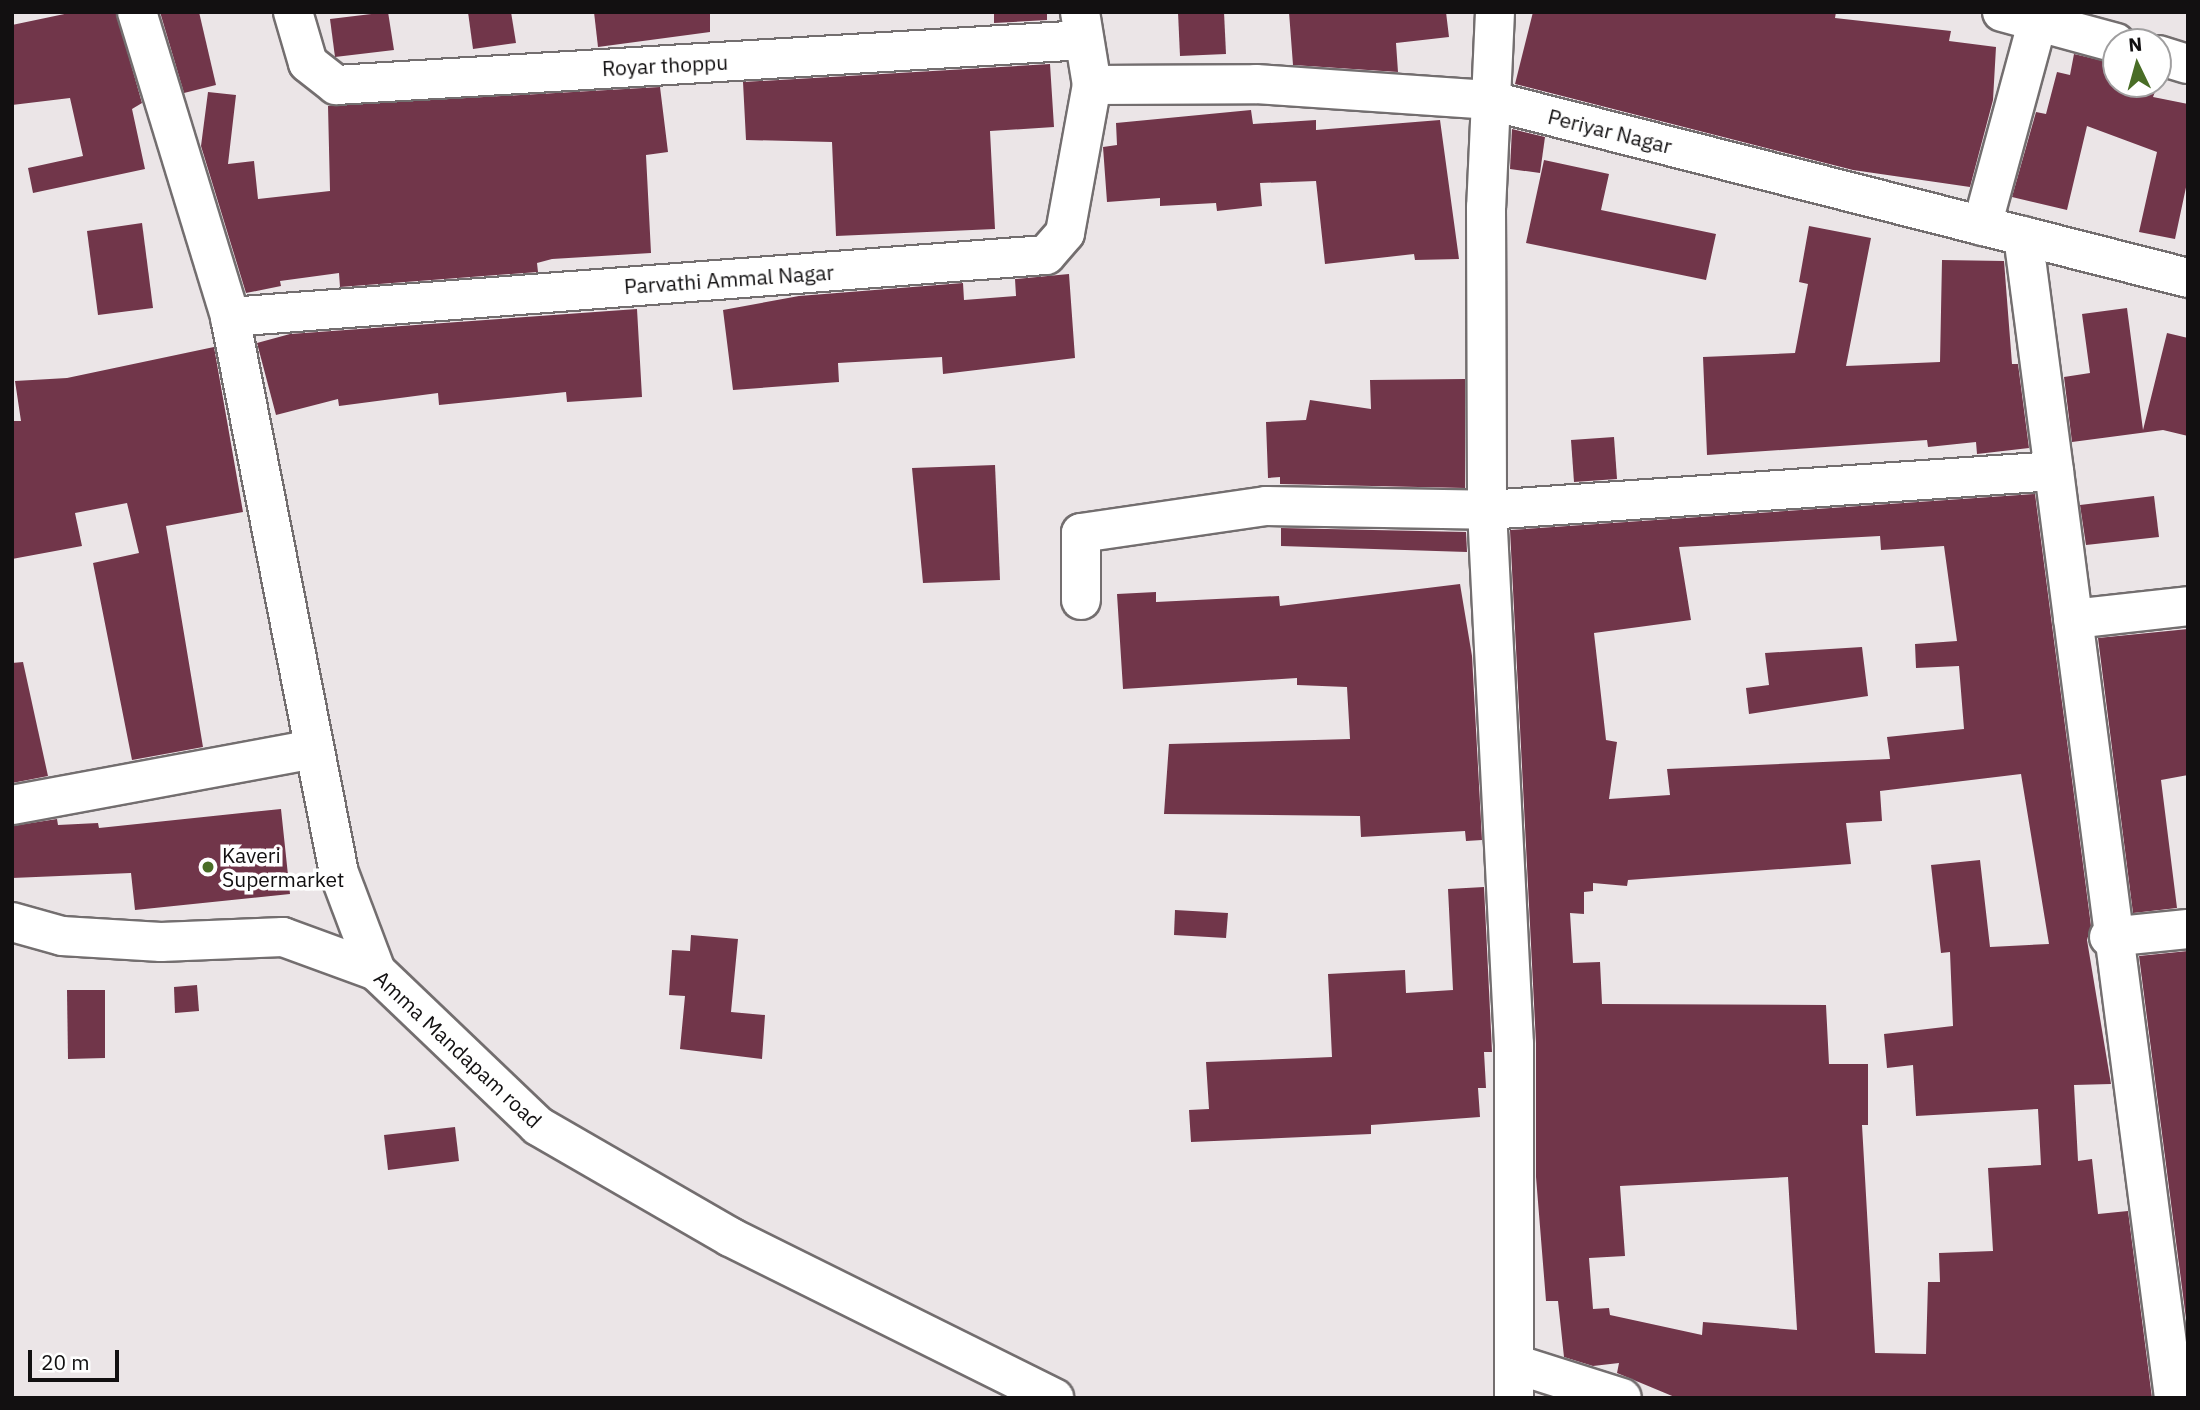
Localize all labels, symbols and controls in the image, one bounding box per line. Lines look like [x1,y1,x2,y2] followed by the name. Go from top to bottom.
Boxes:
[2102,28,2172,98] north arrow
[2127,32,2143,57] text: N
[601,49,729,81] street label: Royar thoppu
[1545,103,1675,159] street label: Periyar Nagar
[623,259,835,299] street label: Parvathi Ammal Nagar
[222,842,344,892] place label: Kaveri Supermarket
[200,859,216,875] marker: Kaveri Supermarket
[369,965,547,1133] street label: Amma Mandapam road
[32,1336,122,1380] scale bar
[41,1348,90,1376] text: 20 m

